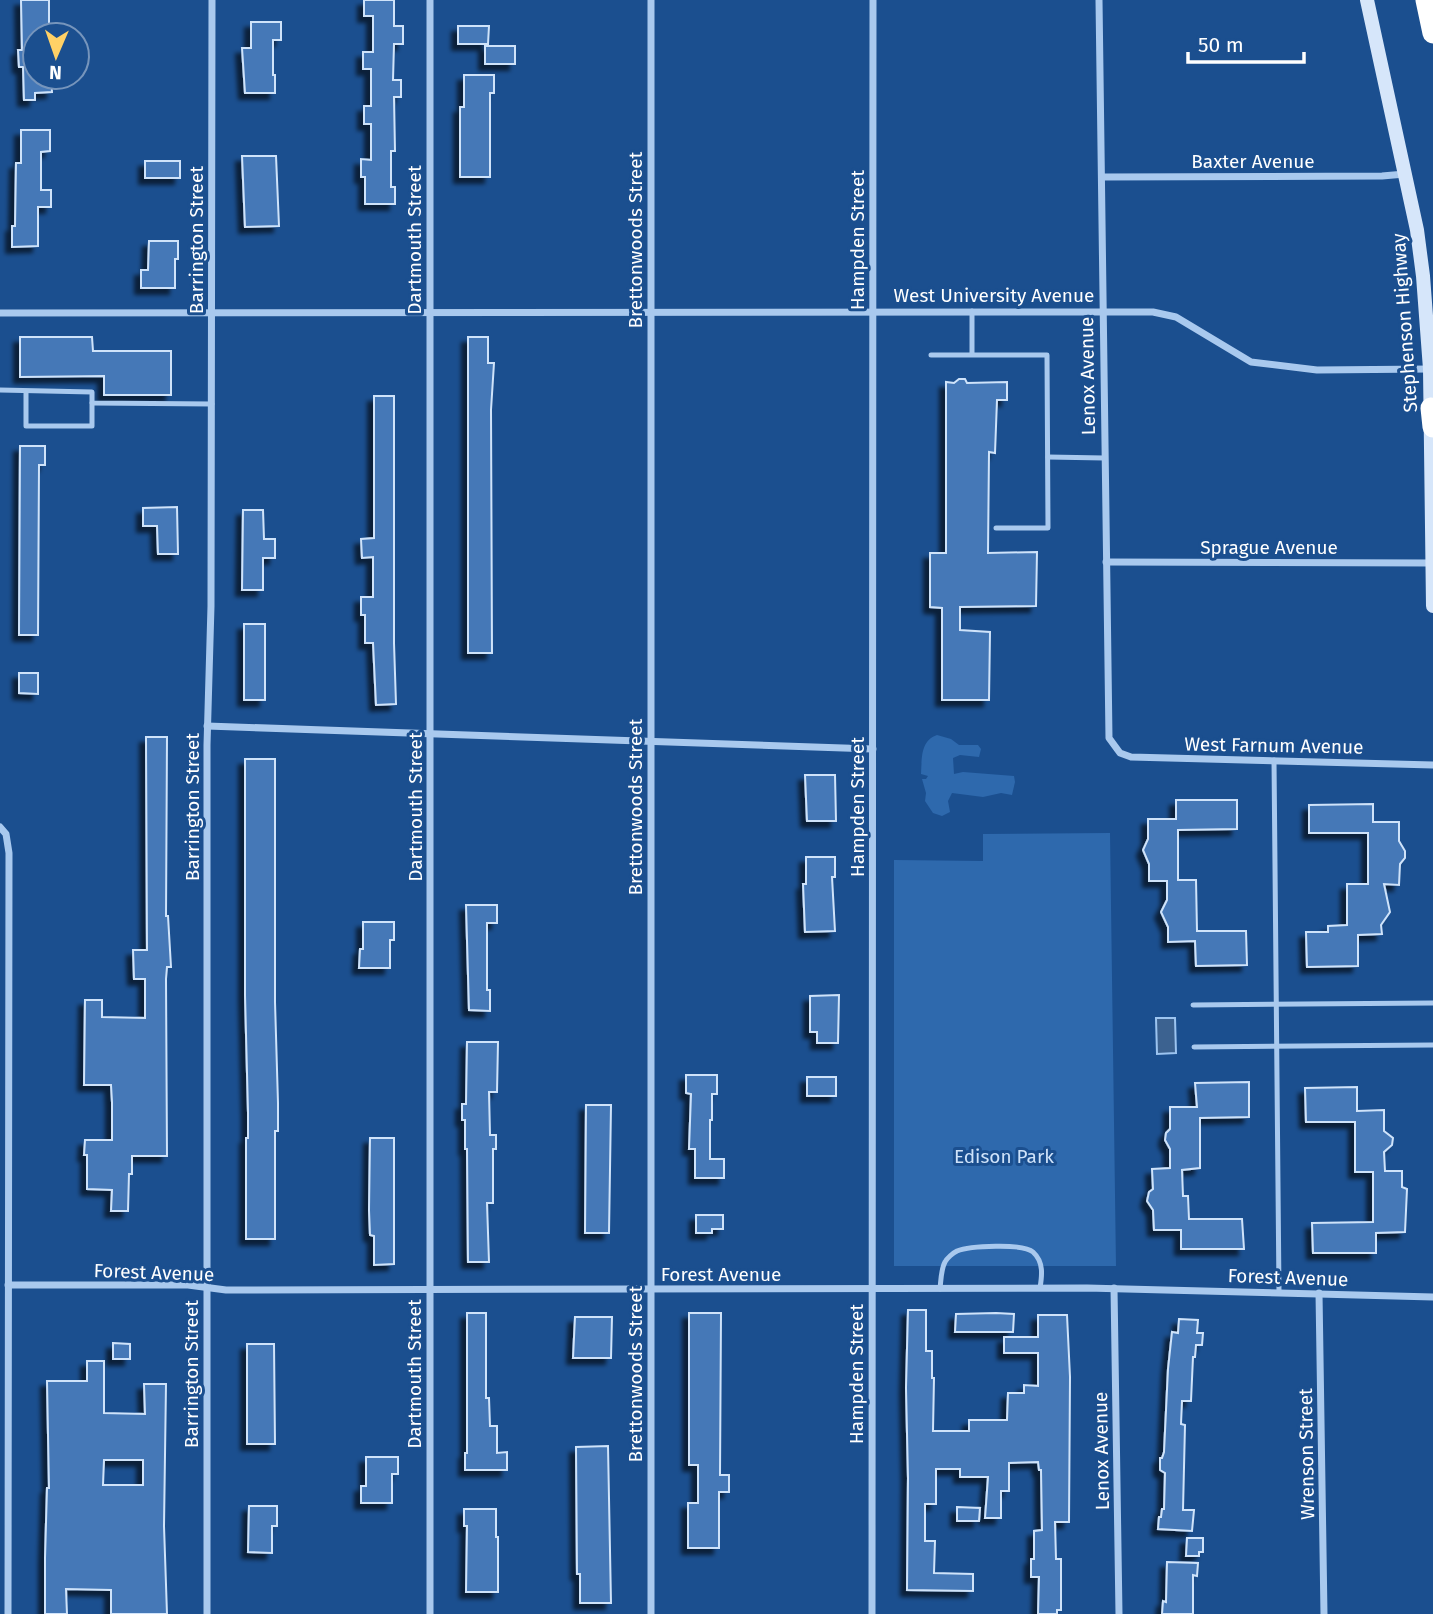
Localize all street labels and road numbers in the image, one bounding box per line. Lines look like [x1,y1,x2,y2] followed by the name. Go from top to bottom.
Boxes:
[1191,150,1315,173] street label: Baxter Avenue
[624,151,647,328] street label: Brettonwoods Street
[403,165,426,315] street label: Dartmouth Street
[185,166,208,314] street label: Barrington Street
[846,170,869,310] street label: Hampden Street
[1387,232,1422,413] street label: Stephenson Highway
[894,284,1094,307] street label: West University Avenue
[1075,316,1100,436] street label: Lenox Avenue
[1200,536,1338,559] street label: Sprague Avenue
[624,718,647,895] street label: Brettonwoods Street
[404,732,427,882] street label: Dartmouth Street
[1184,732,1364,759] street label: West Farnum Avenue
[181,733,204,881] street label: Barrington Street
[846,737,869,877] street label: Hampden Street
[93,1259,215,1286] street label: Forest Avenue
[661,1263,781,1286] street label: Forest Avenue
[1227,1264,1349,1291] street label: Forest Avenue
[624,1285,647,1462] street label: Brettonwoods Street
[403,1299,426,1449] street label: Dartmouth Street
[180,1300,203,1448] street label: Barrington Street
[845,1304,868,1444] street label: Hampden Street
[1294,1388,1319,1520] street label: Wrenson Street
[1089,1391,1114,1511] street label: Lenox Avenue

